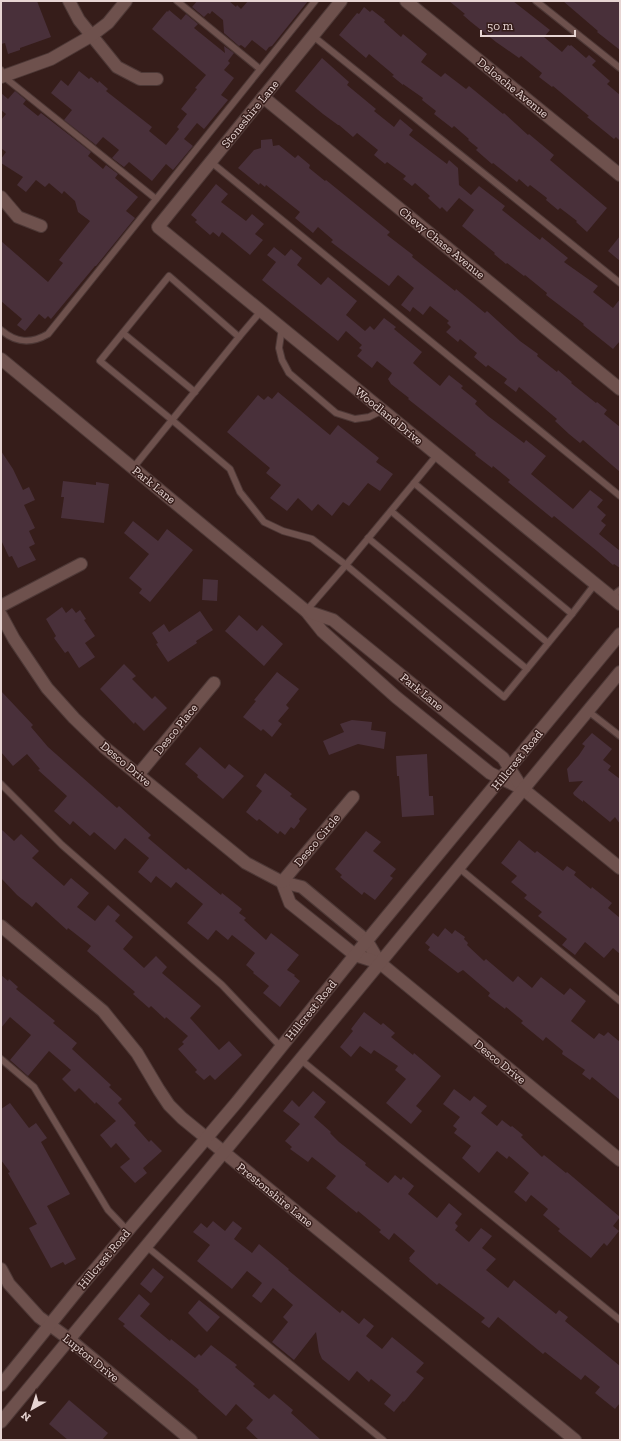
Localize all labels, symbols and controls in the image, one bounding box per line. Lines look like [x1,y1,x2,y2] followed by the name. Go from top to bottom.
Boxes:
[481,12,575,38] scale bar
[487,19,514,33] text: 50 m
[475,55,552,121] street label: Deloache Avenue
[218,77,282,151] street label: Stoneshire Lane
[396,204,488,282] street label: Chevy Chase Avenue
[352,384,426,448] street label: Woodland Drive
[130,463,179,507] street label: Park Lane
[398,670,447,714] street label: Park Lane
[151,701,201,757] street label: Desco Place
[489,727,546,793] street label: Hillcrest Road
[98,739,155,790] street label: Desco Drive
[291,811,343,869] street label: Desco Circle
[283,977,340,1043] street label: Hillcrest Road
[471,1037,529,1087] street label: Desco Drive
[234,1160,316,1230] street label: Prestonshire Lane
[75,1226,133,1292] street label: Hillcrest Road
[60,1331,122,1385] street label: Lupton Drive
[12,1389,52,1429] north arrow
[18,1408,33,1424] text: N

